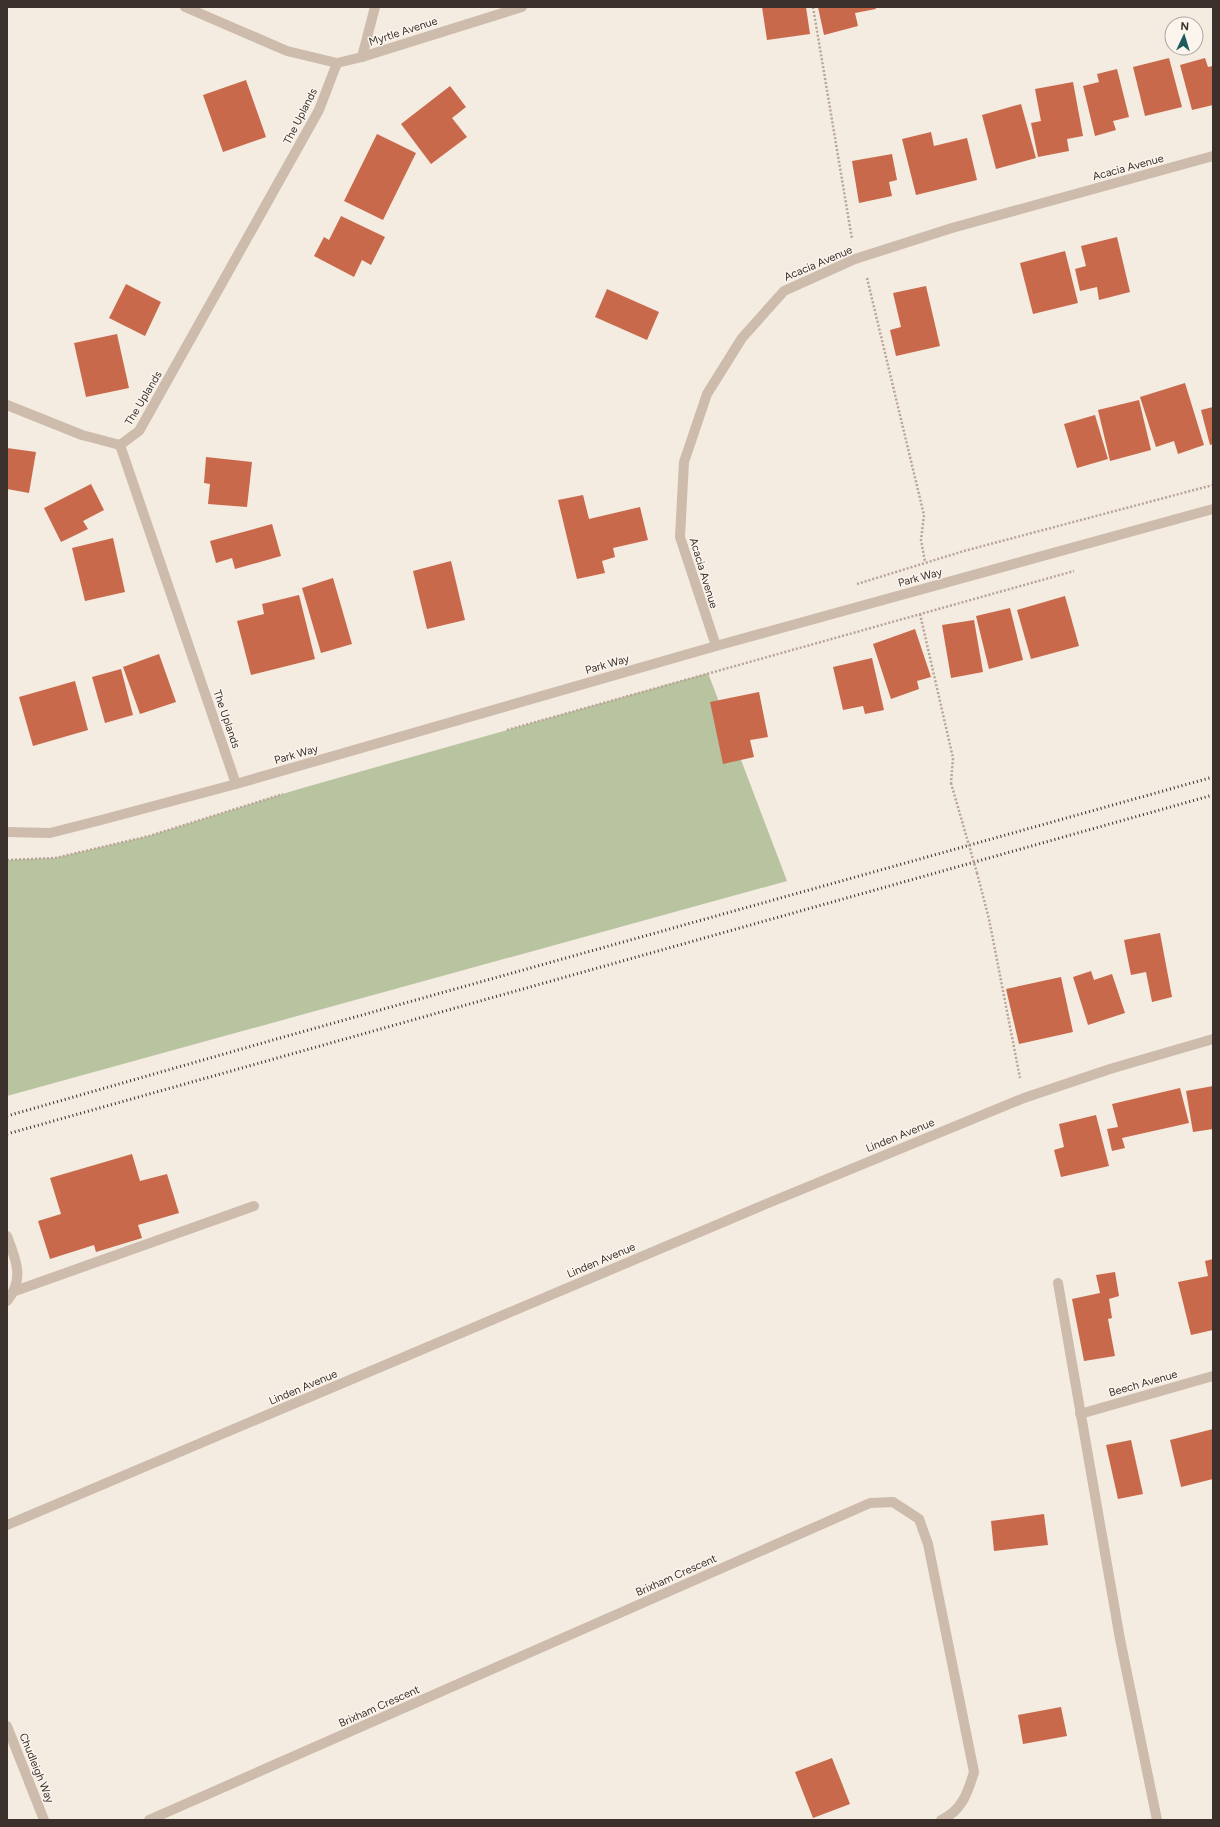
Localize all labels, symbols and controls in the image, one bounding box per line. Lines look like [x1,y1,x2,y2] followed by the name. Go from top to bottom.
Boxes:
[367,14,439,49] street label: Myrtle Avenue
[1164,16,1204,56] north arrow
[1180,20,1189,33] text: N
[281,86,320,146] street label: The Uplands
[1091,152,1165,183] street label: Acacia Avenue
[782,243,854,284] street label: Acacia Avenue
[122,369,165,428] street label: The Uplands
[687,536,720,610] street label: Acacia Avenue
[897,565,944,590] street label: Park Way
[584,652,631,677] street label: Park Way
[210,688,243,750] street label: The Uplands
[273,742,320,767] street label: Park Way
[864,1116,936,1155] street label: Linden Avenue
[565,1240,637,1281] street label: Linden Avenue
[267,1367,339,1408] street label: Linden Avenue
[1107,1367,1179,1399] street label: Beech Avenue
[634,1552,719,1599] street label: Brixham Crescent
[337,1683,422,1730] street label: Brixham Crescent
[17,1731,57,1805] street label: Chudleigh Way

